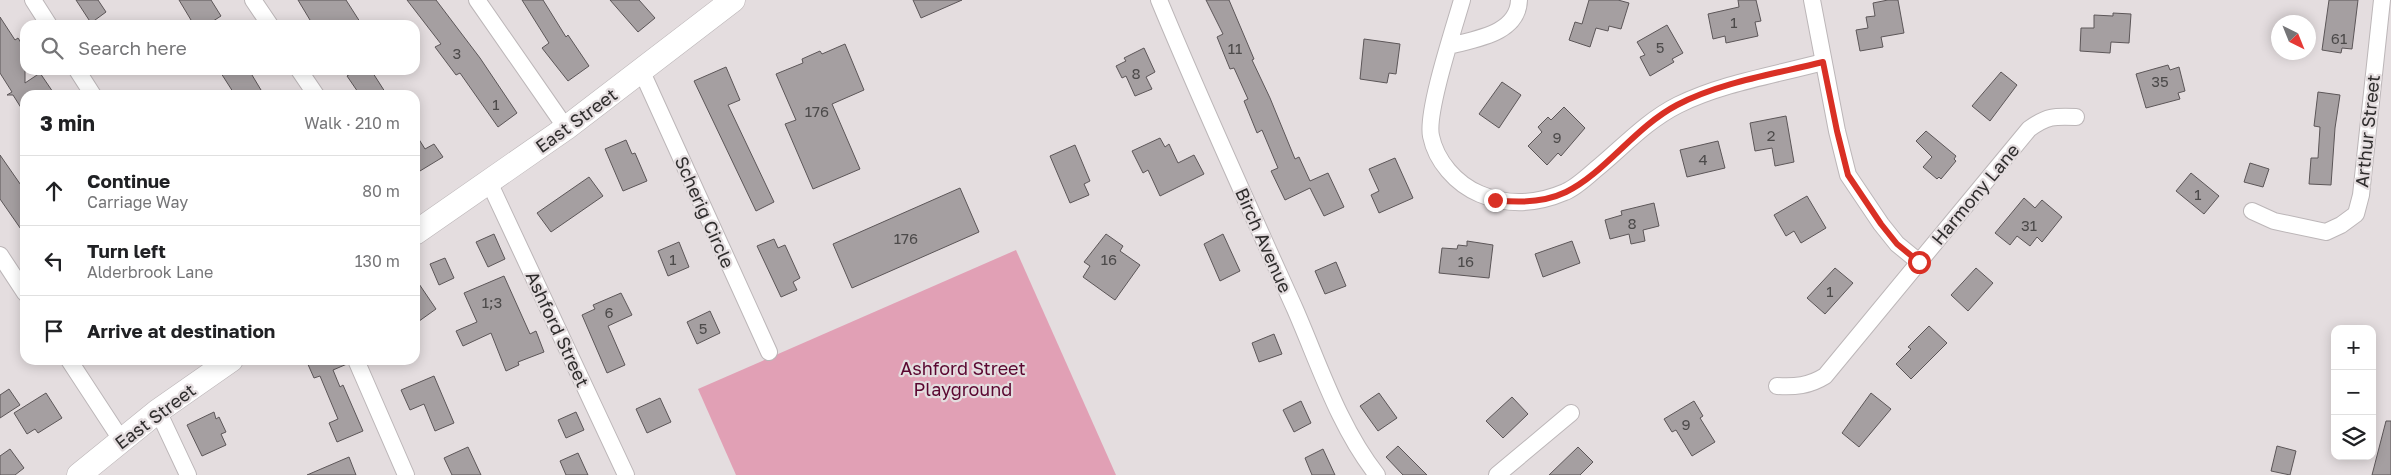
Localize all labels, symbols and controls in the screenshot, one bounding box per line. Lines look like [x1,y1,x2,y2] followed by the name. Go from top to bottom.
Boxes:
[1730,13,1738,31] house number: 1
[2271,15,2316,60] north arrow
[20,20,420,75] search box
[2331,29,2347,47] house number: 61
[38,34,66,62] icon: search
[78,36,187,59] text: Search here
[1656,38,1664,56] house number: 5
[1228,39,1242,57] house number: 11
[453,44,461,62] house number: 3
[1131,64,1141,82] house number: 8
[2151,72,2169,90] house number: 35
[2350,73,2384,189] street label: Arthur Street
[531,83,621,157] street label: East Street
[492,95,500,113] house number: 1
[805,102,829,120] house number: 176
[40,110,95,136] text: 3 min
[304,113,400,133] text: Walk · 210 m
[1767,126,1775,144] house number: 2
[1552,128,1562,146] house number: 9
[1926,139,2024,249] street label: Harmony Lane
[1698,150,1708,168] house number: 4
[671,153,739,271] street label: Scherig Circle
[87,169,170,192] text: Continue
[40,177,68,205] icon: ahead
[362,181,400,201] text: 80 m
[1231,184,1297,296] street label: Birch Avenue
[2194,185,2202,203] house number: 1
[1484,189,1507,212] route end
[87,192,188,212] text: Carriage Way
[1627,214,1637,232] house number: 8
[2021,216,2037,234] house number: 31
[894,229,918,247] house number: 176
[87,239,166,262] text: Turn left
[40,247,68,275] icon: left
[669,250,677,268] house number: 1
[1101,250,1117,268] house number: 16
[355,251,400,271] text: 130 m
[1908,251,1931,274] route start
[1458,252,1474,270] house number: 16
[87,262,213,282] text: Alderbrook Lane
[522,267,594,391] street label: Ashford Street
[1826,282,1834,300] house number: 1
[482,293,502,311] house number: 1;3
[604,303,614,321] house number: 6
[40,317,68,345] icon: arrive
[87,319,275,342] text: Arrive at destination
[699,319,707,337] house number: 5
[2331,325,2376,460] map controls
[2331,325,2376,370] button: +
[900,357,1026,400] park label: Ashford Street Playground
[2331,370,2376,415] button: −
[110,378,200,454] street label: East Street
[1681,415,1691,433] house number: 9
[2331,415,2376,460] button: layers

